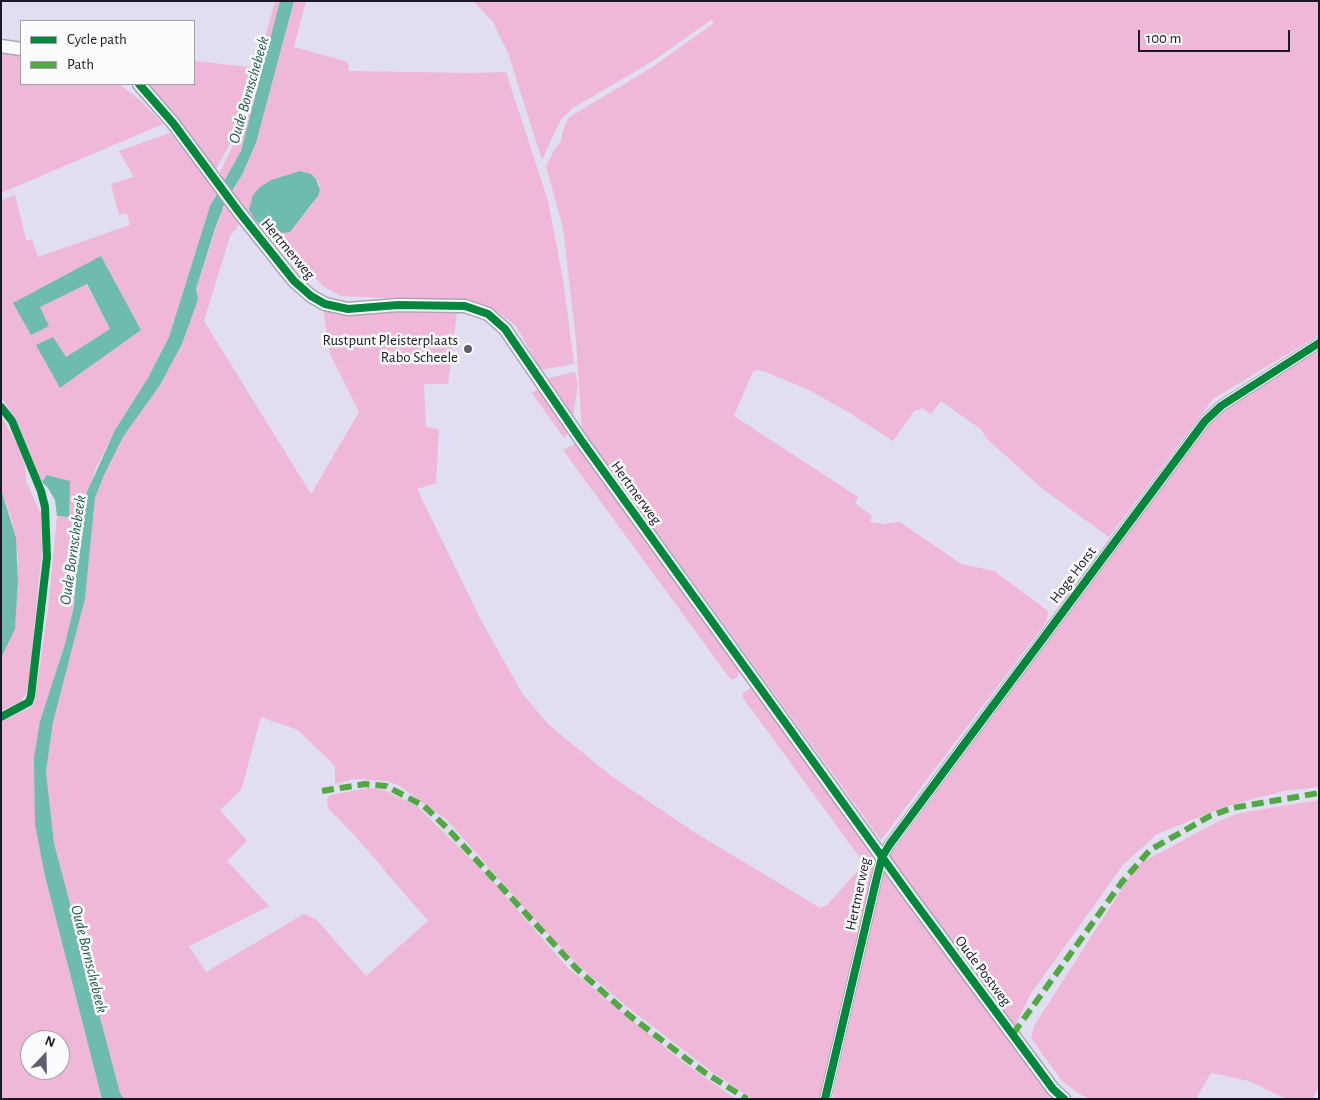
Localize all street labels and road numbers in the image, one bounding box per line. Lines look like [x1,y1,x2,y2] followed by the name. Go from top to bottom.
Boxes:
[257,215,319,283] street label: Hertmerweg
[607,458,665,528] street label: Hertmerweg
[1046,543,1100,607] street label: Hoge Horst
[841,856,875,932] street label: Hertmerweg
[951,932,1015,1010] street label: Oude Postweg

